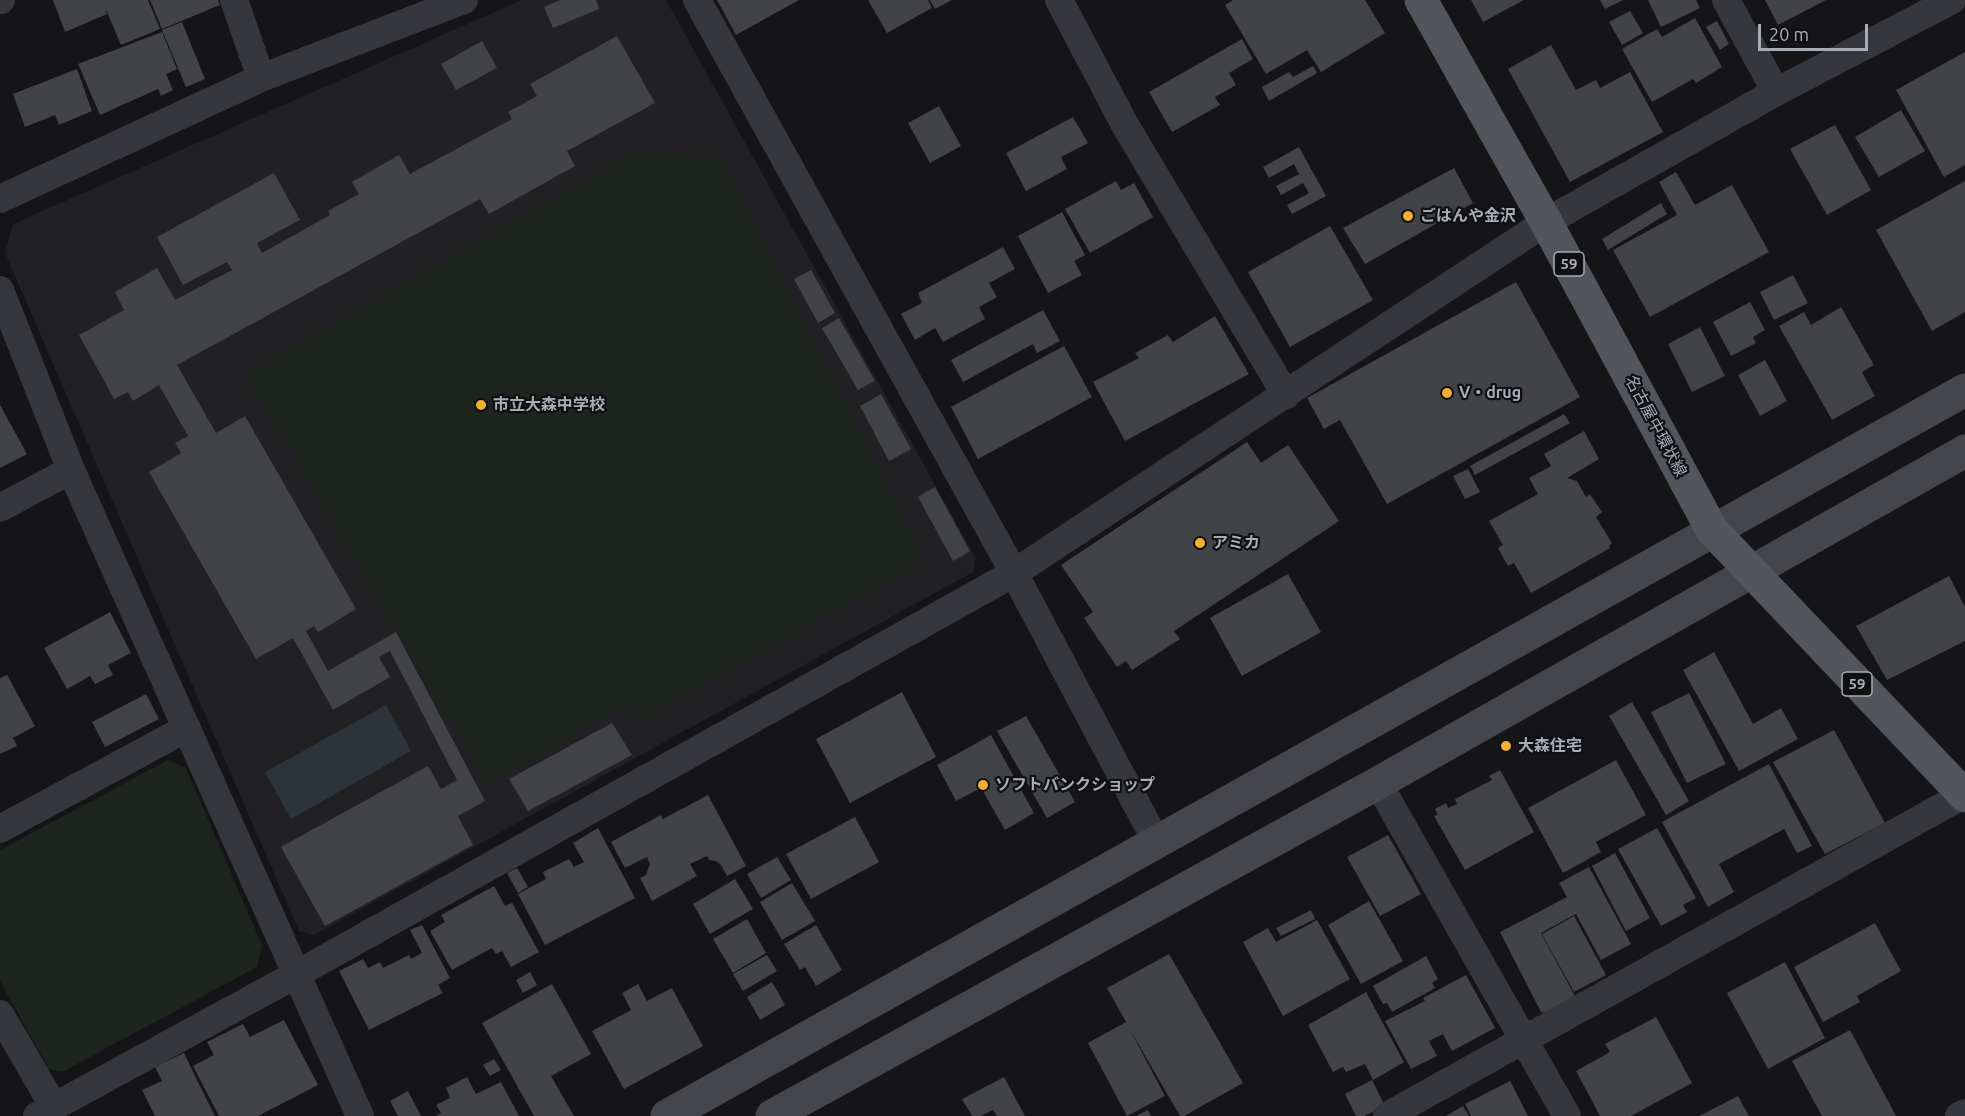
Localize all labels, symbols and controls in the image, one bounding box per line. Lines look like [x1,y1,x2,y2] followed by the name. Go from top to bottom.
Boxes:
[1761,12,1870,50] scale bar
[1769,24,1809,44] text: 20 m
[1420,206,1516,226] place label: ごはんや金沢
[1401,209,1415,223] marker: ごはんや金沢
[1554,252,1584,276] road number: 59
[1621,372,1691,480] street label: 名古屋中環状線
[1459,383,1521,403] place label: V・drug
[1440,386,1454,400] marker: V・drug
[493,395,605,415] place label: 市立大森中学校
[474,398,488,412] marker: 市立大森中学校
[1212,533,1260,553] place label: アミカ
[1193,536,1207,550] marker: アミカ
[1842,672,1872,696] road number: 59
[1518,736,1582,756] place label: 大森住宅
[1499,739,1513,753] marker: 大森住宅
[995,775,1155,795] place label: ソフトバンクショップ
[976,778,990,792] marker: ソフトバンクショップ

